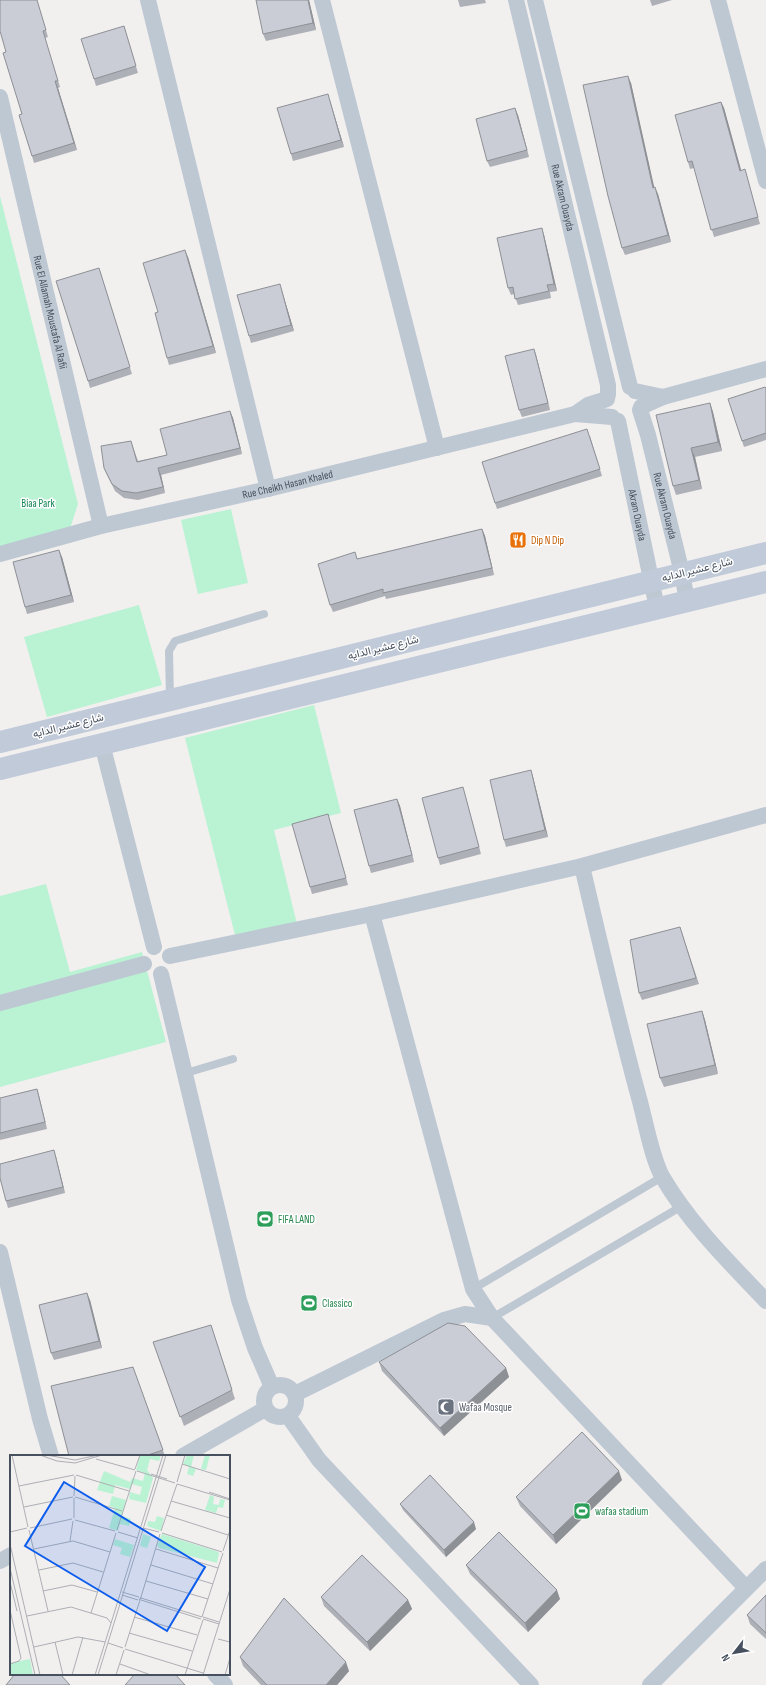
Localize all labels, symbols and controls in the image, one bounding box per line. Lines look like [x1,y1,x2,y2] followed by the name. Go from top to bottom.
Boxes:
[548,163,577,232] street label: Rue Akram Ouayda
[31,254,70,370] street label: Rue El Allamah Moustafa Al Rafii
[241,467,335,501] street label: Rue Cheikh Hasan Khaled
[650,471,679,540] street label: Rue Akram Ouayda
[625,487,649,542] street label: Akram Ouayda
[21,497,55,510] park label: Biaa Park
[508,530,528,550] restaurant icon: Dip N Dip
[531,534,564,547] place label: Dip N Dip
[660,554,734,586] street label: شارع عشير الدايه
[346,632,420,664] street label: شارع عشير الدايه
[31,710,105,742] street label: شارع عشير الدايه
[255,1209,275,1229] sports icon: FIFA LAND
[278,1213,315,1226] place label: FIFA LAND
[299,1293,319,1313] sports icon: Classico
[322,1297,353,1310] place label: Classico
[436,1397,456,1417] mosque icon: Wafaa Mosque
[459,1401,512,1414] place label: Wafaa Mosque
[10,1455,230,1675] inset map
[572,1501,592,1521] sports icon: wafaa stadium
[595,1505,648,1518] place label: wafaa stadium
[714,1633,754,1673] north arrow
[719,1652,733,1664] text: N

